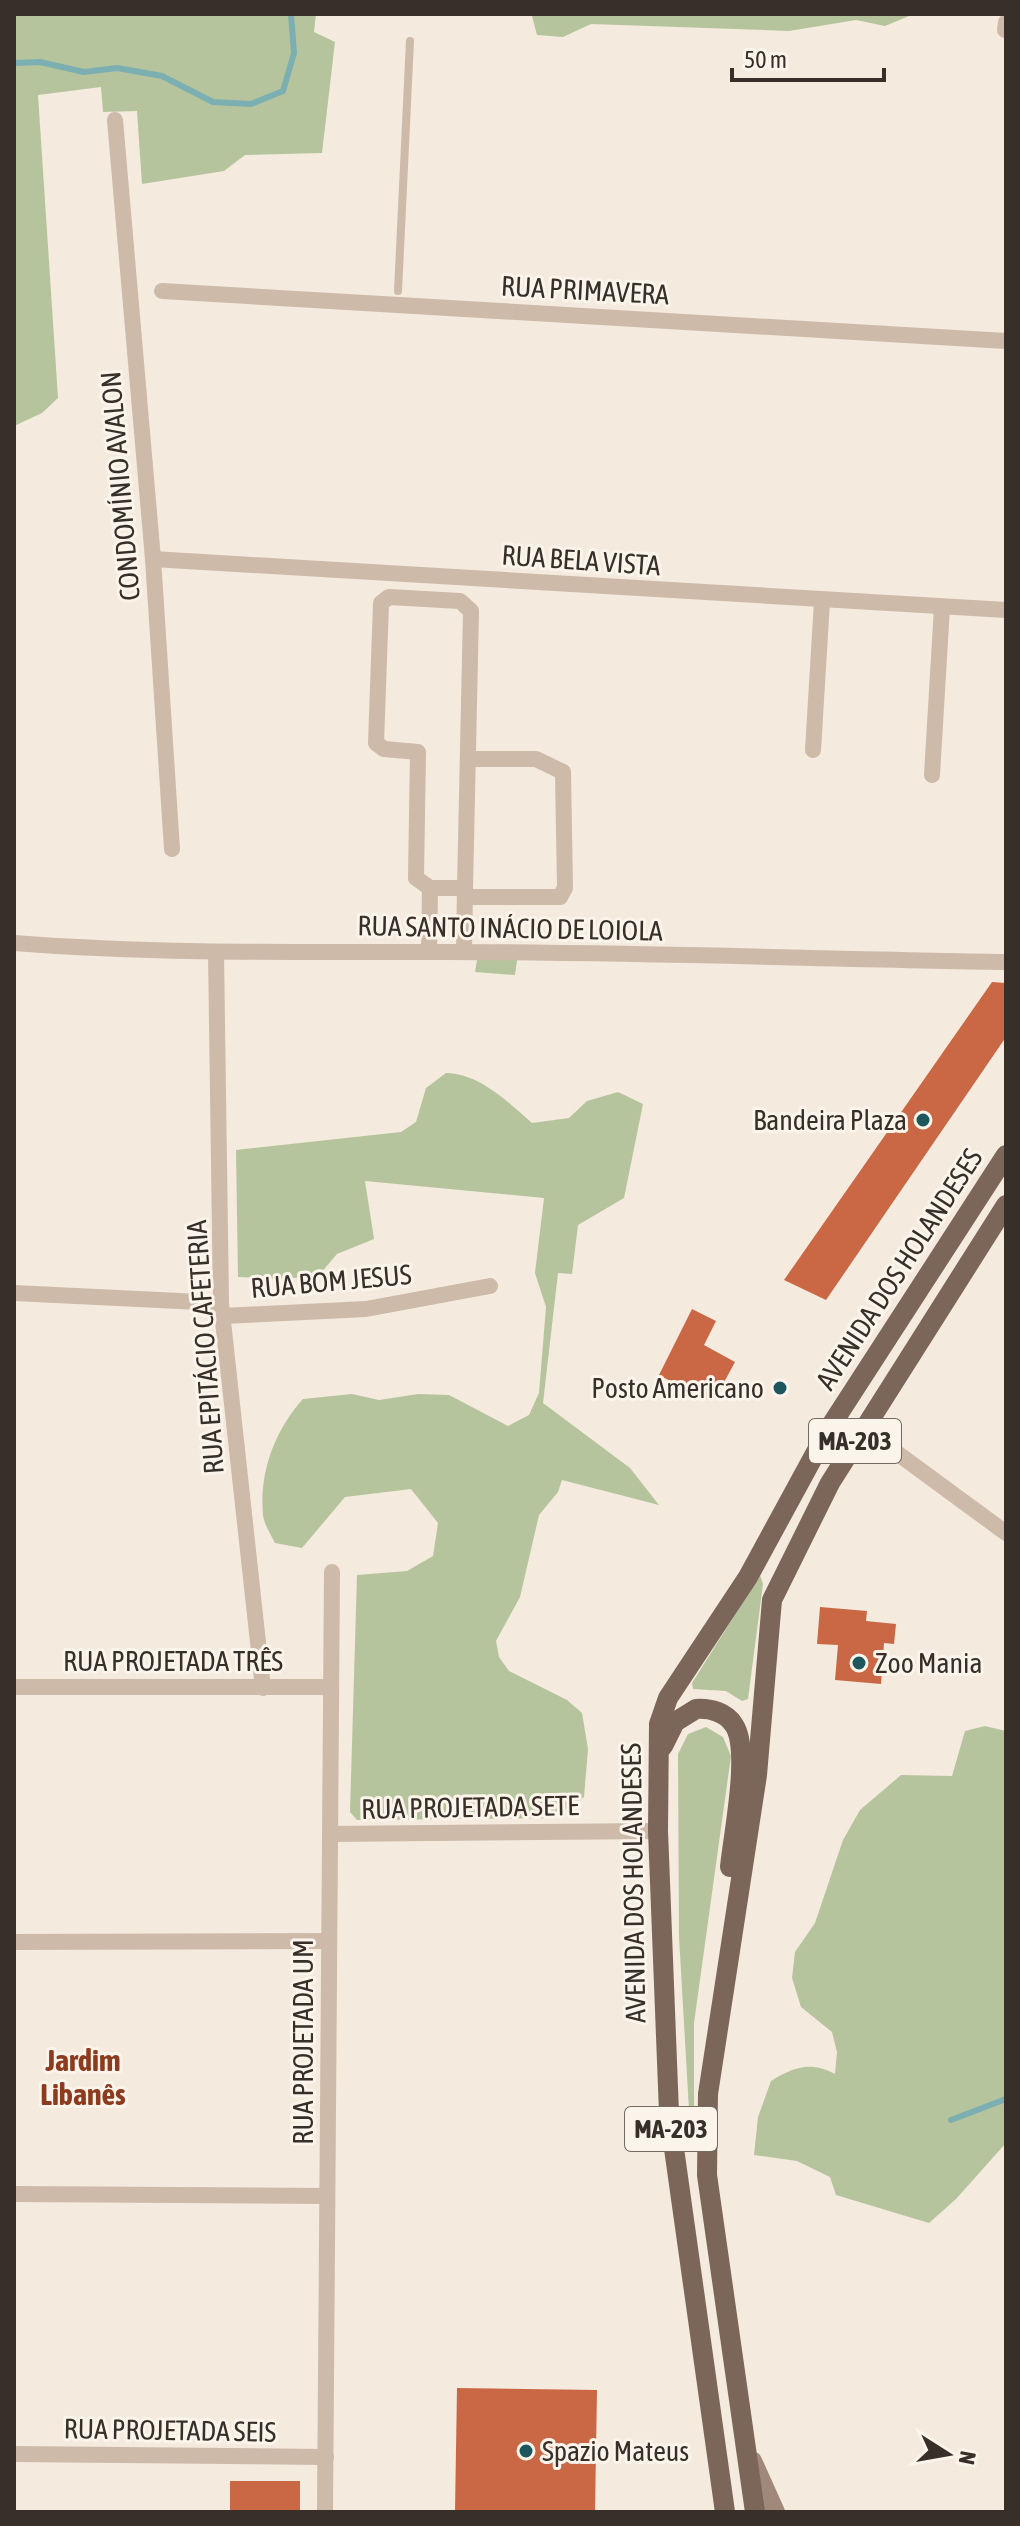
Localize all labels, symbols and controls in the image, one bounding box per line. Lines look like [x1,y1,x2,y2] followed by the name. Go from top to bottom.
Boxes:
[732,32,884,82] scale bar
[744,46,787,73] text: 50 m
[500,270,670,310] street label: RUA PRIMAVERA
[94,370,146,602] street label: CONDOMÍNIO AVALON
[500,538,662,582] street label: RUA BELA VISTA
[357,909,663,947] street label: RUA SANTO INÁCIO DE LOIOLA
[753,1104,907,1136] place label: Bandeira Plaza
[914,1111,932,1129] marker: Bandeira Plaza
[809,1143,989,1395] street label: AVENIDA DOS HOLANDESES
[180,1219,230,1475] street label: RUA EPITÁCIO CAFETERIA
[249,1258,413,1304] street label: RUA BOM JESUS
[591,1372,764,1404] place label: Posto Americano
[771,1379,789,1397] marker: Posto Americano
[809,1419,901,1463] road number: MA-203
[63,1645,283,1677] street label: RUA PROJETADA TRÊS
[875,1647,983,1679] place label: Zoo Mania
[850,1654,868,1672] marker: Zoo Mania
[615,1742,651,2023] street label: AVENIDA DOS HOLANDESES
[361,1789,579,1825] street label: RUA PROJETADA SETE
[287,1939,319,2145] street label: RUA PROJETADA UM
[40,2043,126,2111] district label: Jardim Libanês
[625,2107,717,2151] road number: MA-203
[63,2412,277,2448] street label: RUA PROJETADA SEIS
[908,2414,988,2494] north arrow
[542,2435,689,2467] place label: Spazio Mateus
[517,2442,535,2460] marker: Spazio Mateus
[954,2449,982,2467] text: N

